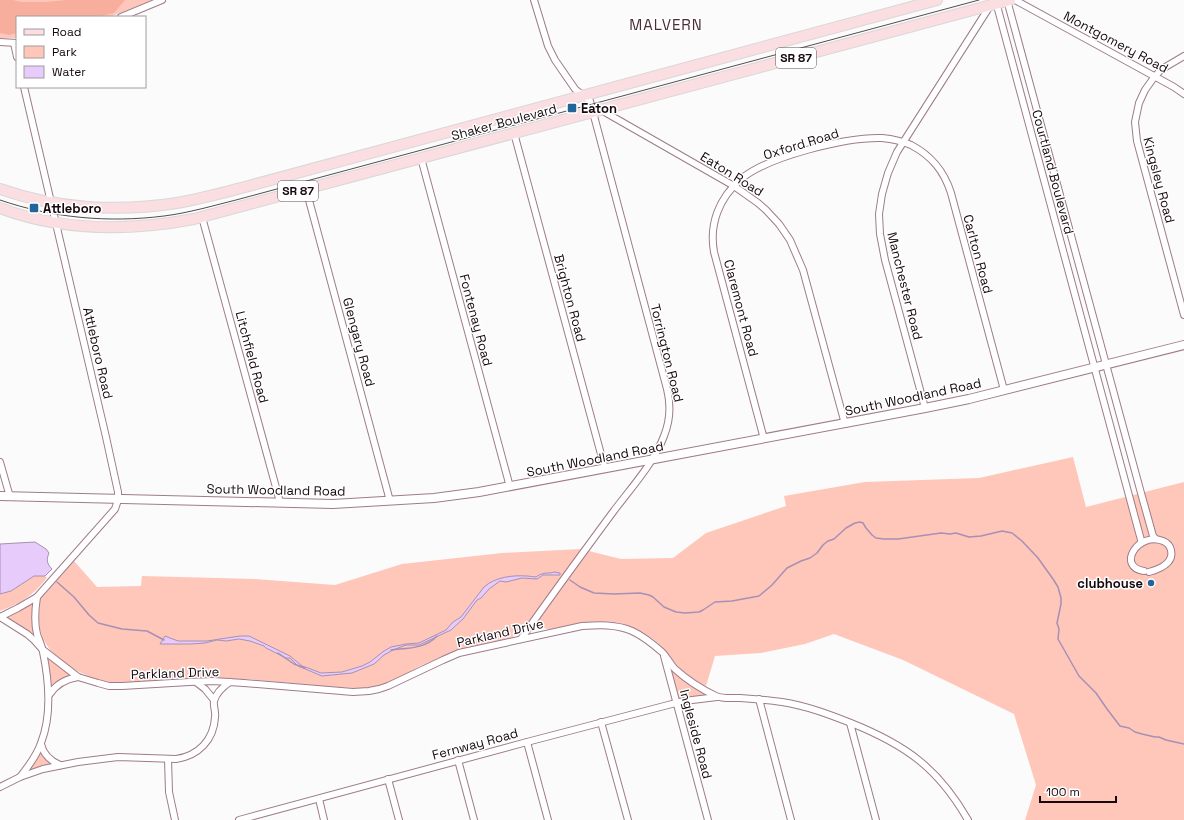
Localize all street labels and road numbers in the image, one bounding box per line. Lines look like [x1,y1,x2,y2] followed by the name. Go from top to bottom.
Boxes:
[1061,7,1171,77] street label: Montgomery Road
[776,48,816,68] road number: SR 87
[449,100,559,144] street label: Shaker Boulevard
[1028,108,1078,236] street label: Courtland Boulevard
[761,124,841,164] street label: Oxford Road
[1139,135,1179,225] street label: Kingsley Road
[697,148,767,200] street label: Eaton Road
[278,181,318,201] road number: SR 87
[959,213,997,295] street label: Carlton Road
[883,230,927,342] street label: Manchester Road
[550,252,590,344] street label: Brighton Road
[720,258,762,358] street label: Claremont Road
[456,272,496,368] street label: Fontenay Road
[339,296,379,388] street label: Glengary Road
[647,302,687,404] street label: Torrington Road
[79,305,117,401] street label: Attleboro Road
[232,309,272,405] street label: Litchfield Road
[843,374,983,420] street label: South Woodland Road
[525,437,665,481] street label: South Woodland Road
[206,480,346,500] street label: South Woodland Road
[455,615,545,651] street label: Parkland Drive
[130,663,220,683] street label: Parkland Drive
[676,687,716,781] street label: Ingleside Road
[430,724,520,764] street label: Fernway Road

